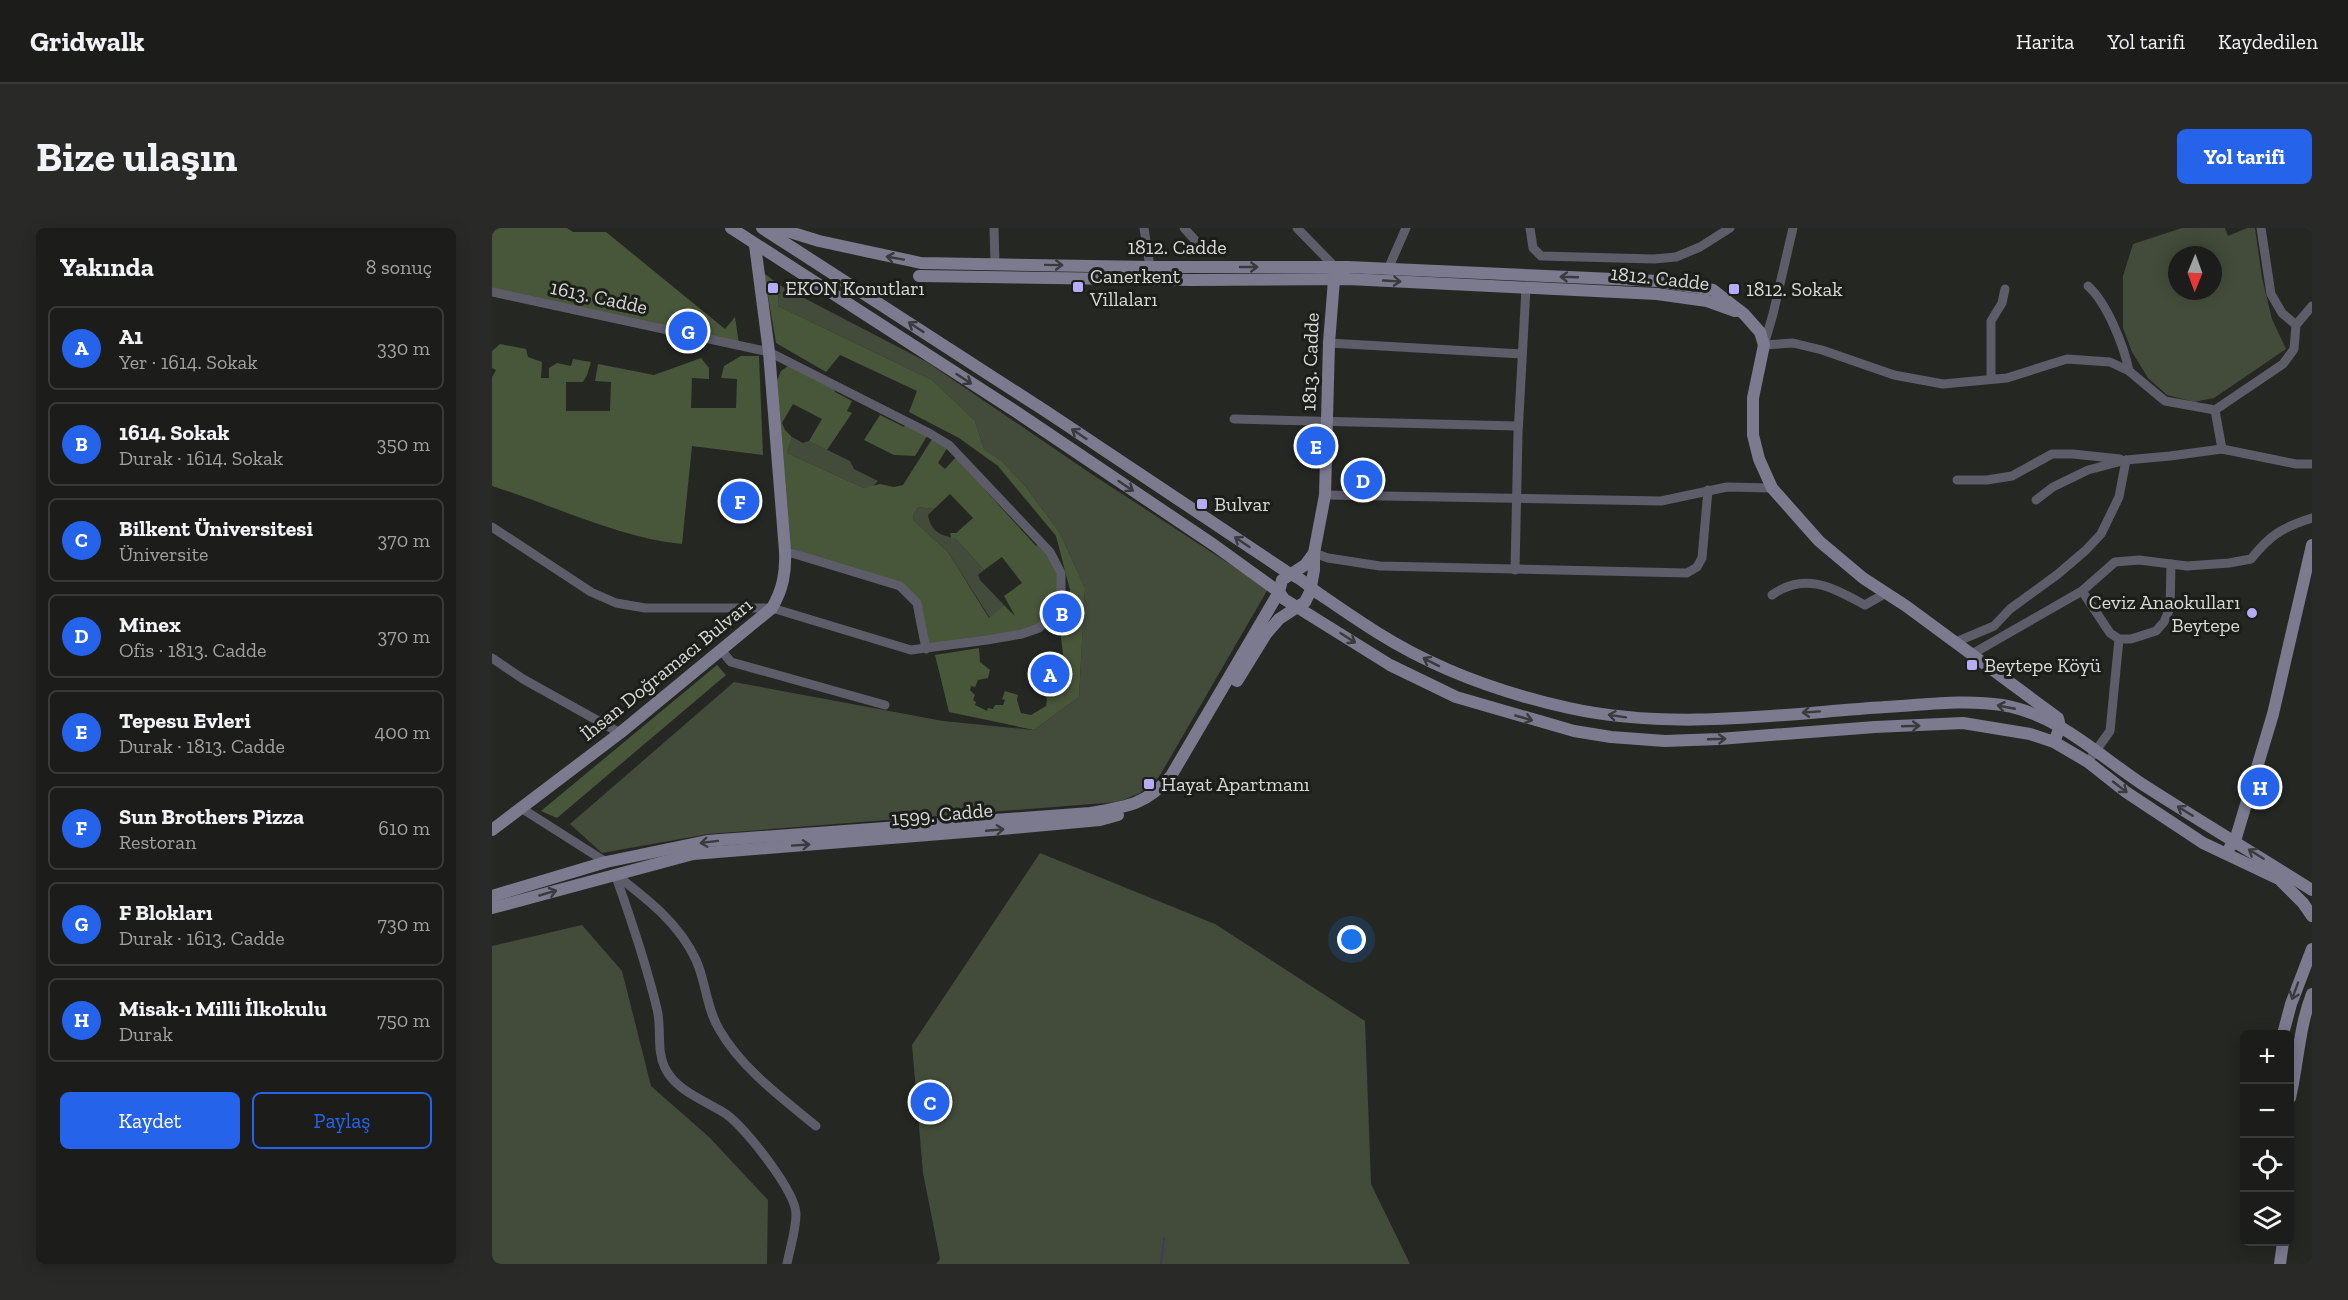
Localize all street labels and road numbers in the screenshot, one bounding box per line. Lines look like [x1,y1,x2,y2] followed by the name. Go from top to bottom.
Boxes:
[1127,235,1227,259] street label: 1812. Cadde
[1609,261,1711,295] street label: 1812. Cadde
[548,275,650,319] street label: 1613. Cadde
[1296,312,1324,412] street label: 1813. Cadde
[575,592,757,746] street label: İhsan Doğramacı Bulvarı
[890,798,994,830] street label: 1599. Cadde

